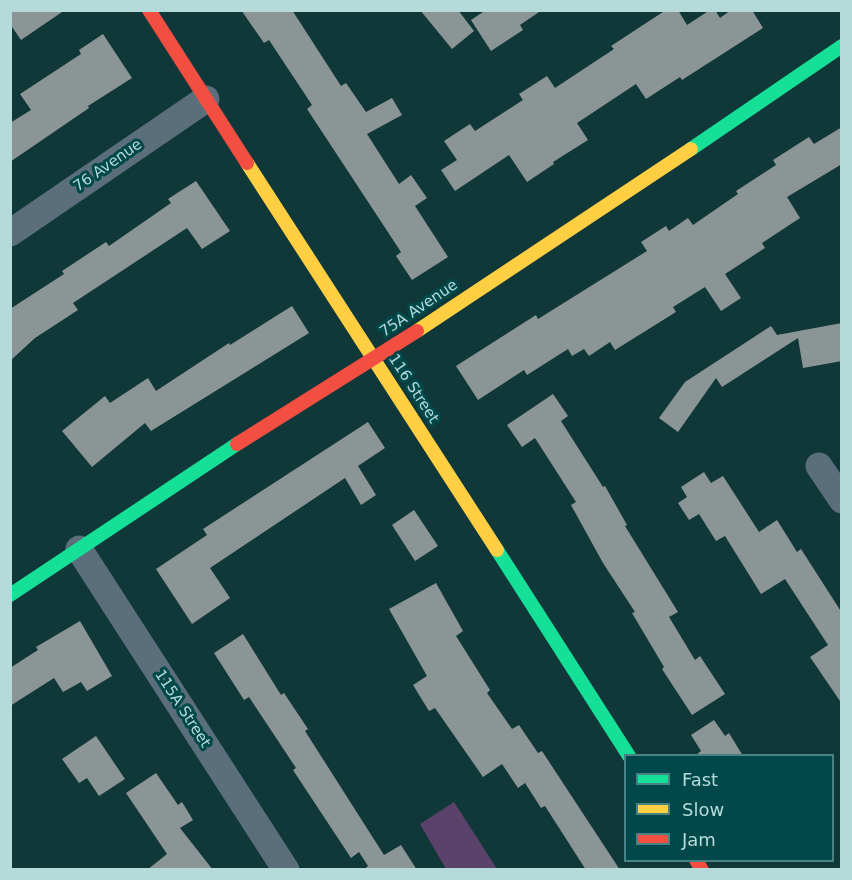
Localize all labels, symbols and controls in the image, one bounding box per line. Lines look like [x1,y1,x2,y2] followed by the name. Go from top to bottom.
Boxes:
[70,136,146,196] street label: 76 Avenue
[377,276,461,342] street label: 75A Avenue
[384,351,442,427] street label: 116 Street
[150,667,214,751] street label: 115A Street
[624,754,834,862] legend
[682,769,718,790] text: Fast
[682,799,724,820] text: Slow
[682,829,716,850] text: Jam

